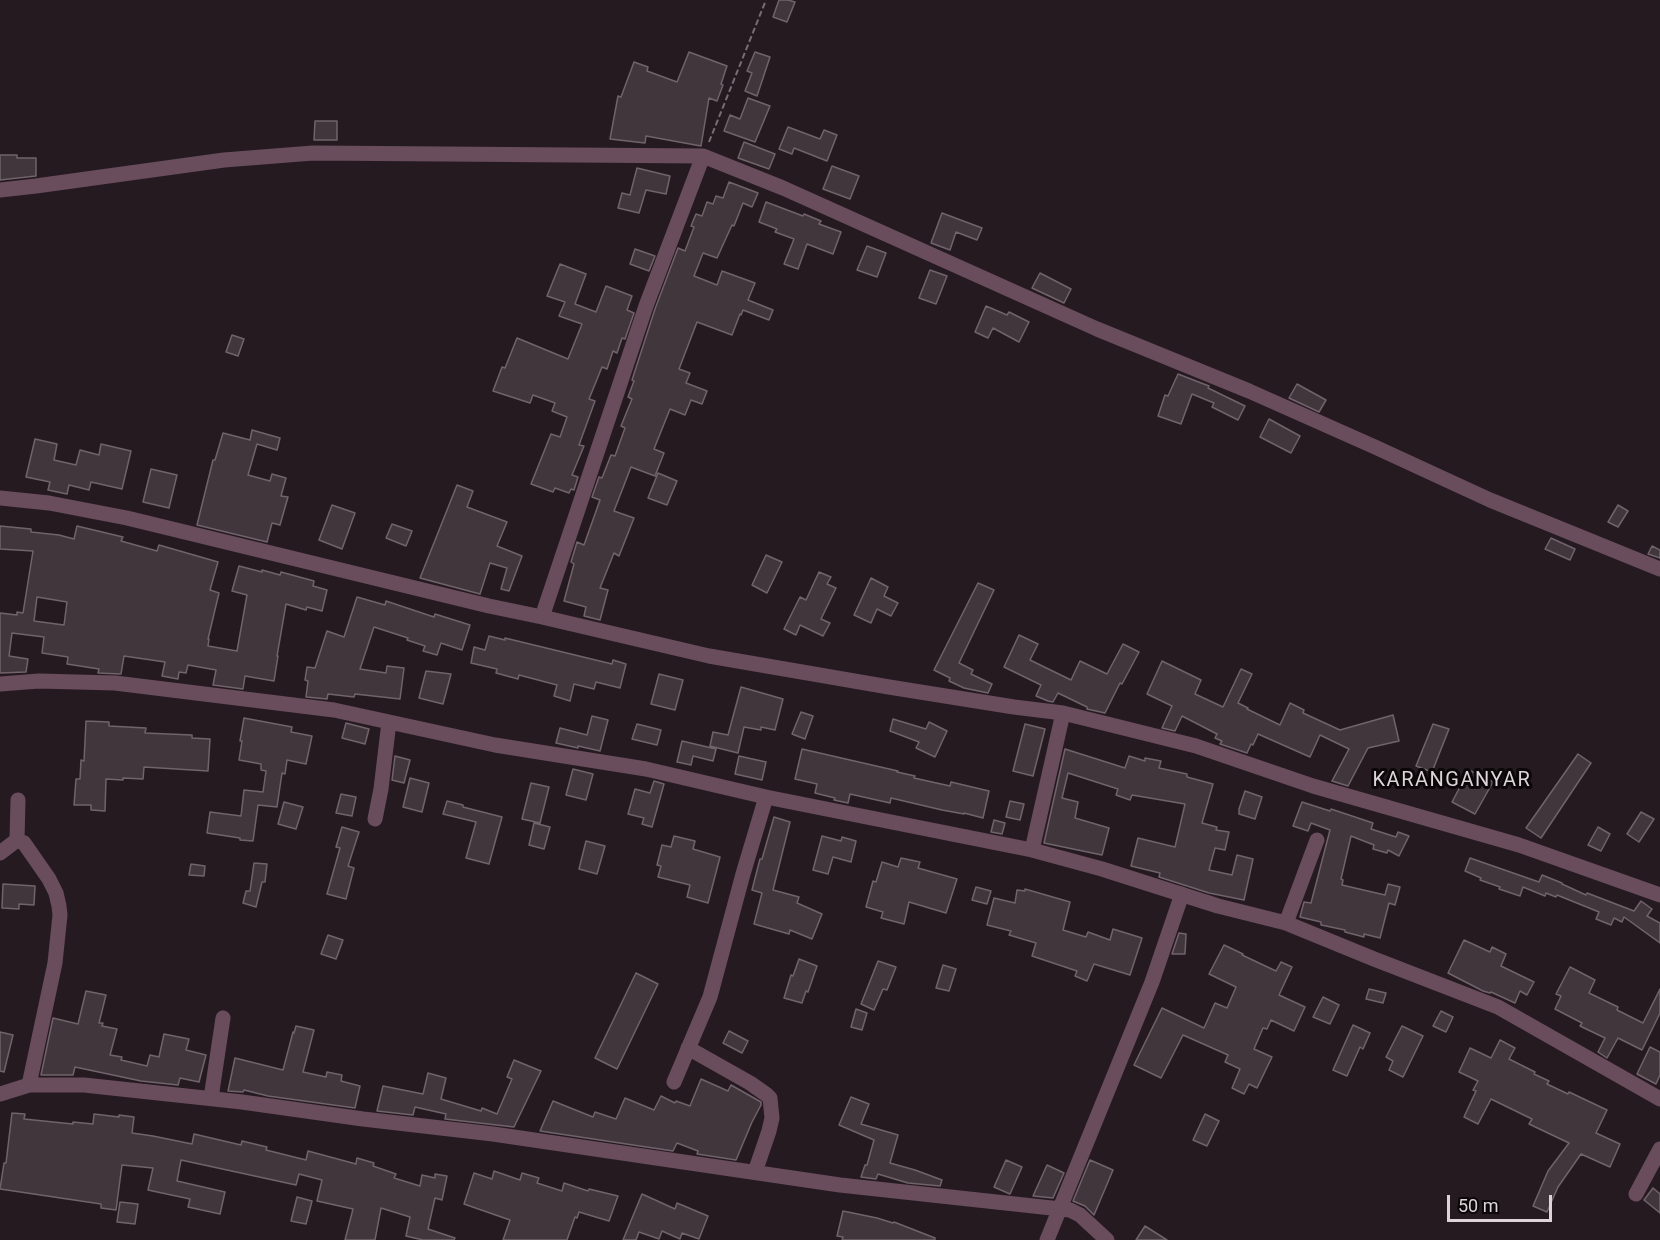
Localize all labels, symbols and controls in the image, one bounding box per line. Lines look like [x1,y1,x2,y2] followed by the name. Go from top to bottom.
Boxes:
[1373,769,1531,793] district label: KARANGANYAR
[1450,1183,1555,1221] scale bar
[1458,1195,1498,1216] text: 50 m

